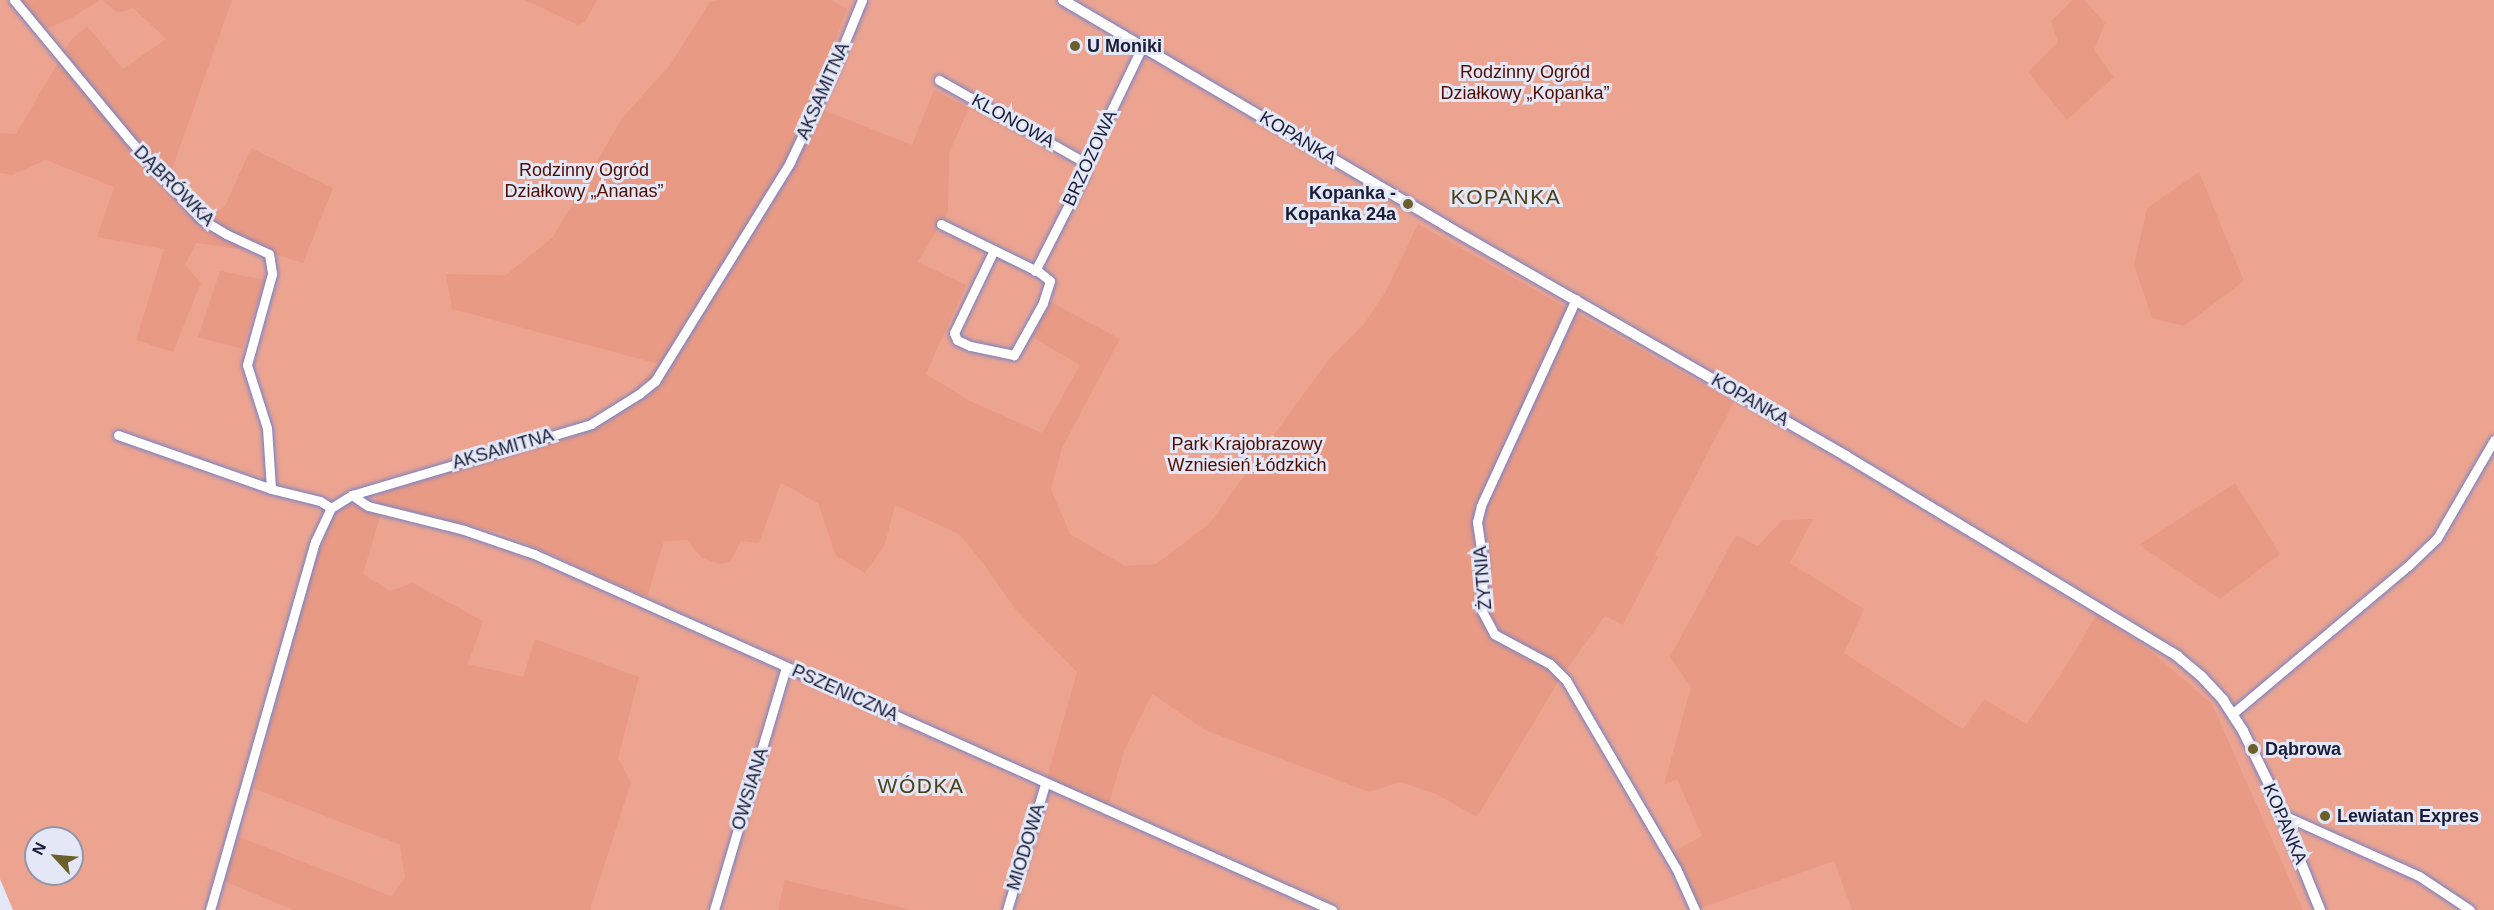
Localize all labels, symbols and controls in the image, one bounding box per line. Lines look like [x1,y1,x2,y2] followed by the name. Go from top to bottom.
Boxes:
[1087,35,1162,57] place label: U Moniki
[792,39,854,143] street label: AKSAMITNA
[1068,39,1082,53] marker: U Moniki
[1440,62,1610,104] park label: Rodzinny Ogród Działkowy „Kopanka”
[968,89,1058,153] street label: KLONOWA
[1058,107,1122,209] street label: BRZOZOWA
[1256,107,1340,169] street label: KOPANKA
[129,141,219,231] street label: DĄBRÓWKA
[504,160,664,202] park label: Rodzinny Ogród Działkowy „Ananas”
[1285,183,1396,226] place label: Kopanka - Kopanka 24a
[1451,184,1561,210] district label: KOPANKA
[1401,197,1415,211] marker: Kopanka - Kopanka 24a
[1707,369,1793,431] street label: KOPANKA
[450,424,556,474] street label: AKSAMITNA
[1167,434,1327,476] park label: Park Krajobrazowy Wzniesień Łódzkich
[1469,545,1497,611] street label: ŻYTNIA
[789,660,901,726] street label: PSZENICZNA
[2265,738,2341,760] place label: Dąbrowa
[2246,742,2260,756] marker: Dąbrowa
[727,745,773,833] street label: OWSIANA
[878,773,964,799] district label: WÓDKA
[2258,780,2312,868] street label: KOPANKA
[1003,801,1049,893] street label: MIODOWA
[2337,805,2479,827] place label: Lewiatan Expres
[2318,809,2332,823] marker: Lewiatan Expres
[24,826,84,886] north arrow
[29,840,49,858] text: N

